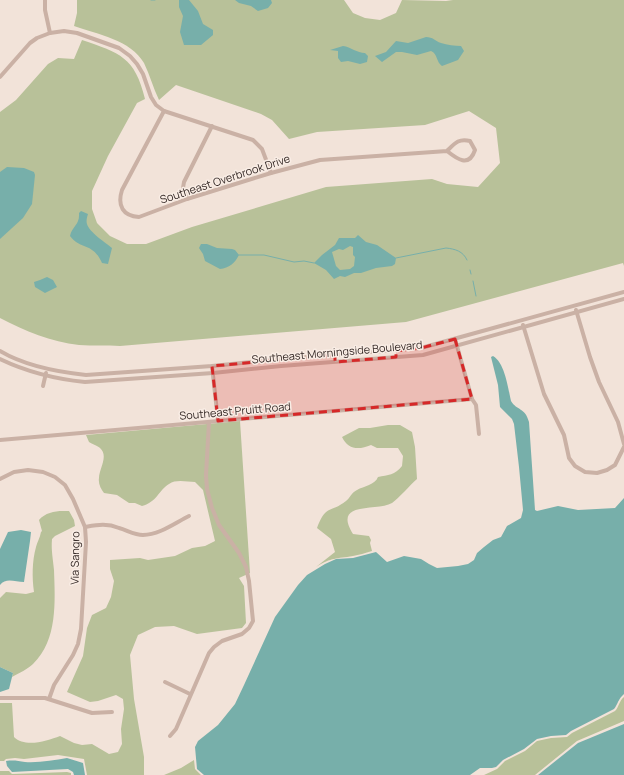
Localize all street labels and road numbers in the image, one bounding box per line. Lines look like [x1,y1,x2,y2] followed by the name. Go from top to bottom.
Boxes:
[158,150,292,207] street label: Southeast Overbrook Drive
[251,337,423,366] street label: Southeast Morningside Boulevard
[179,398,291,423] street label: Southeast Pruitt Road
[67,531,82,585] street label: Via Sangro

